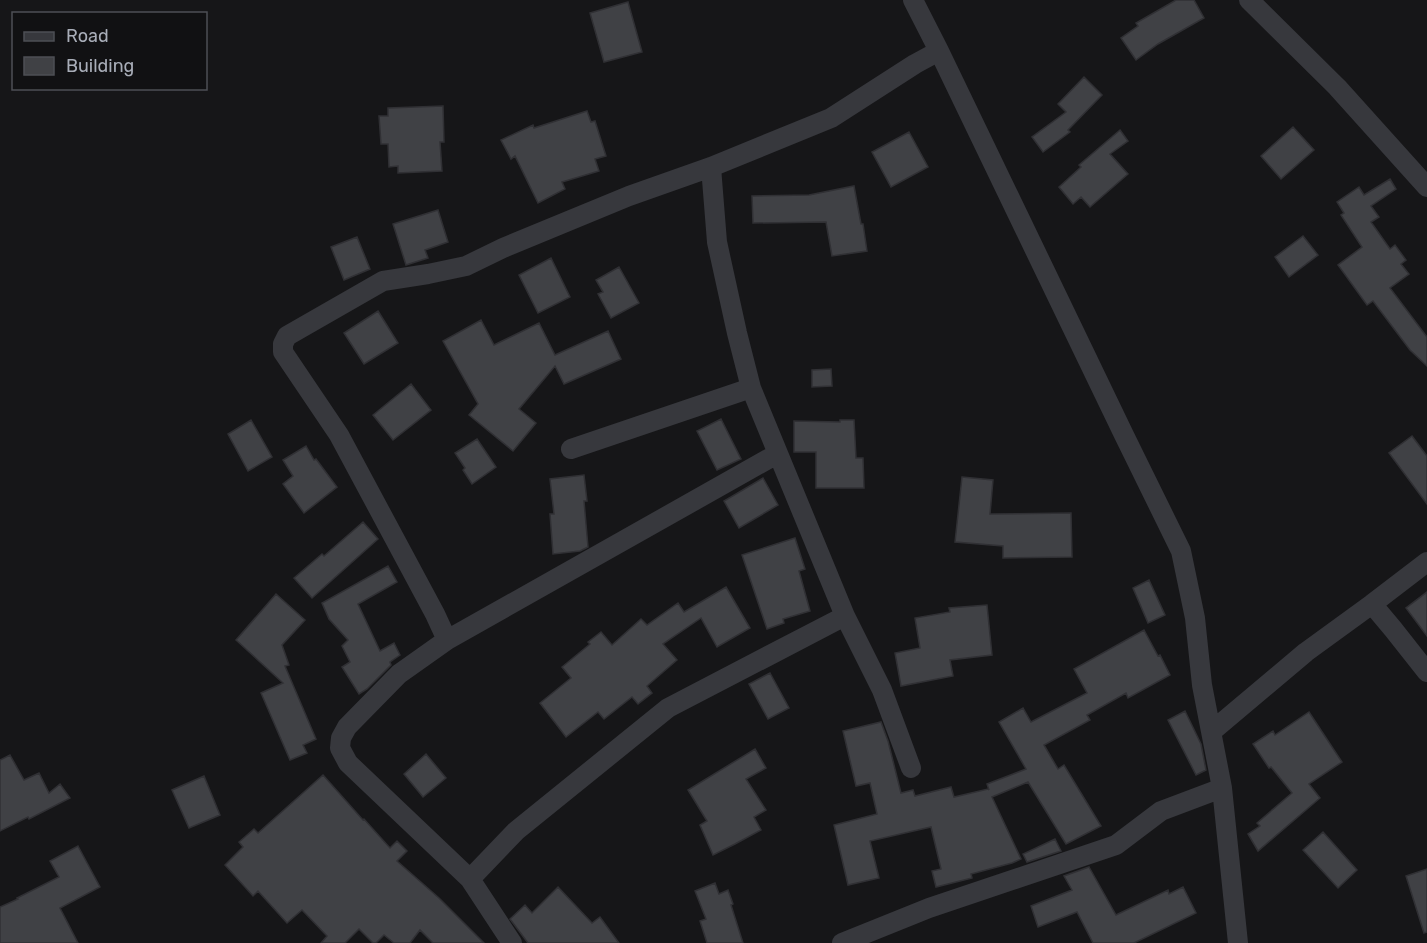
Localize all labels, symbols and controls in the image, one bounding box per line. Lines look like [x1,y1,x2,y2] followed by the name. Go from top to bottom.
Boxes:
[12,12,207,90] legend
[66,25,109,47] text: Road
[66,55,134,77] text: Building

